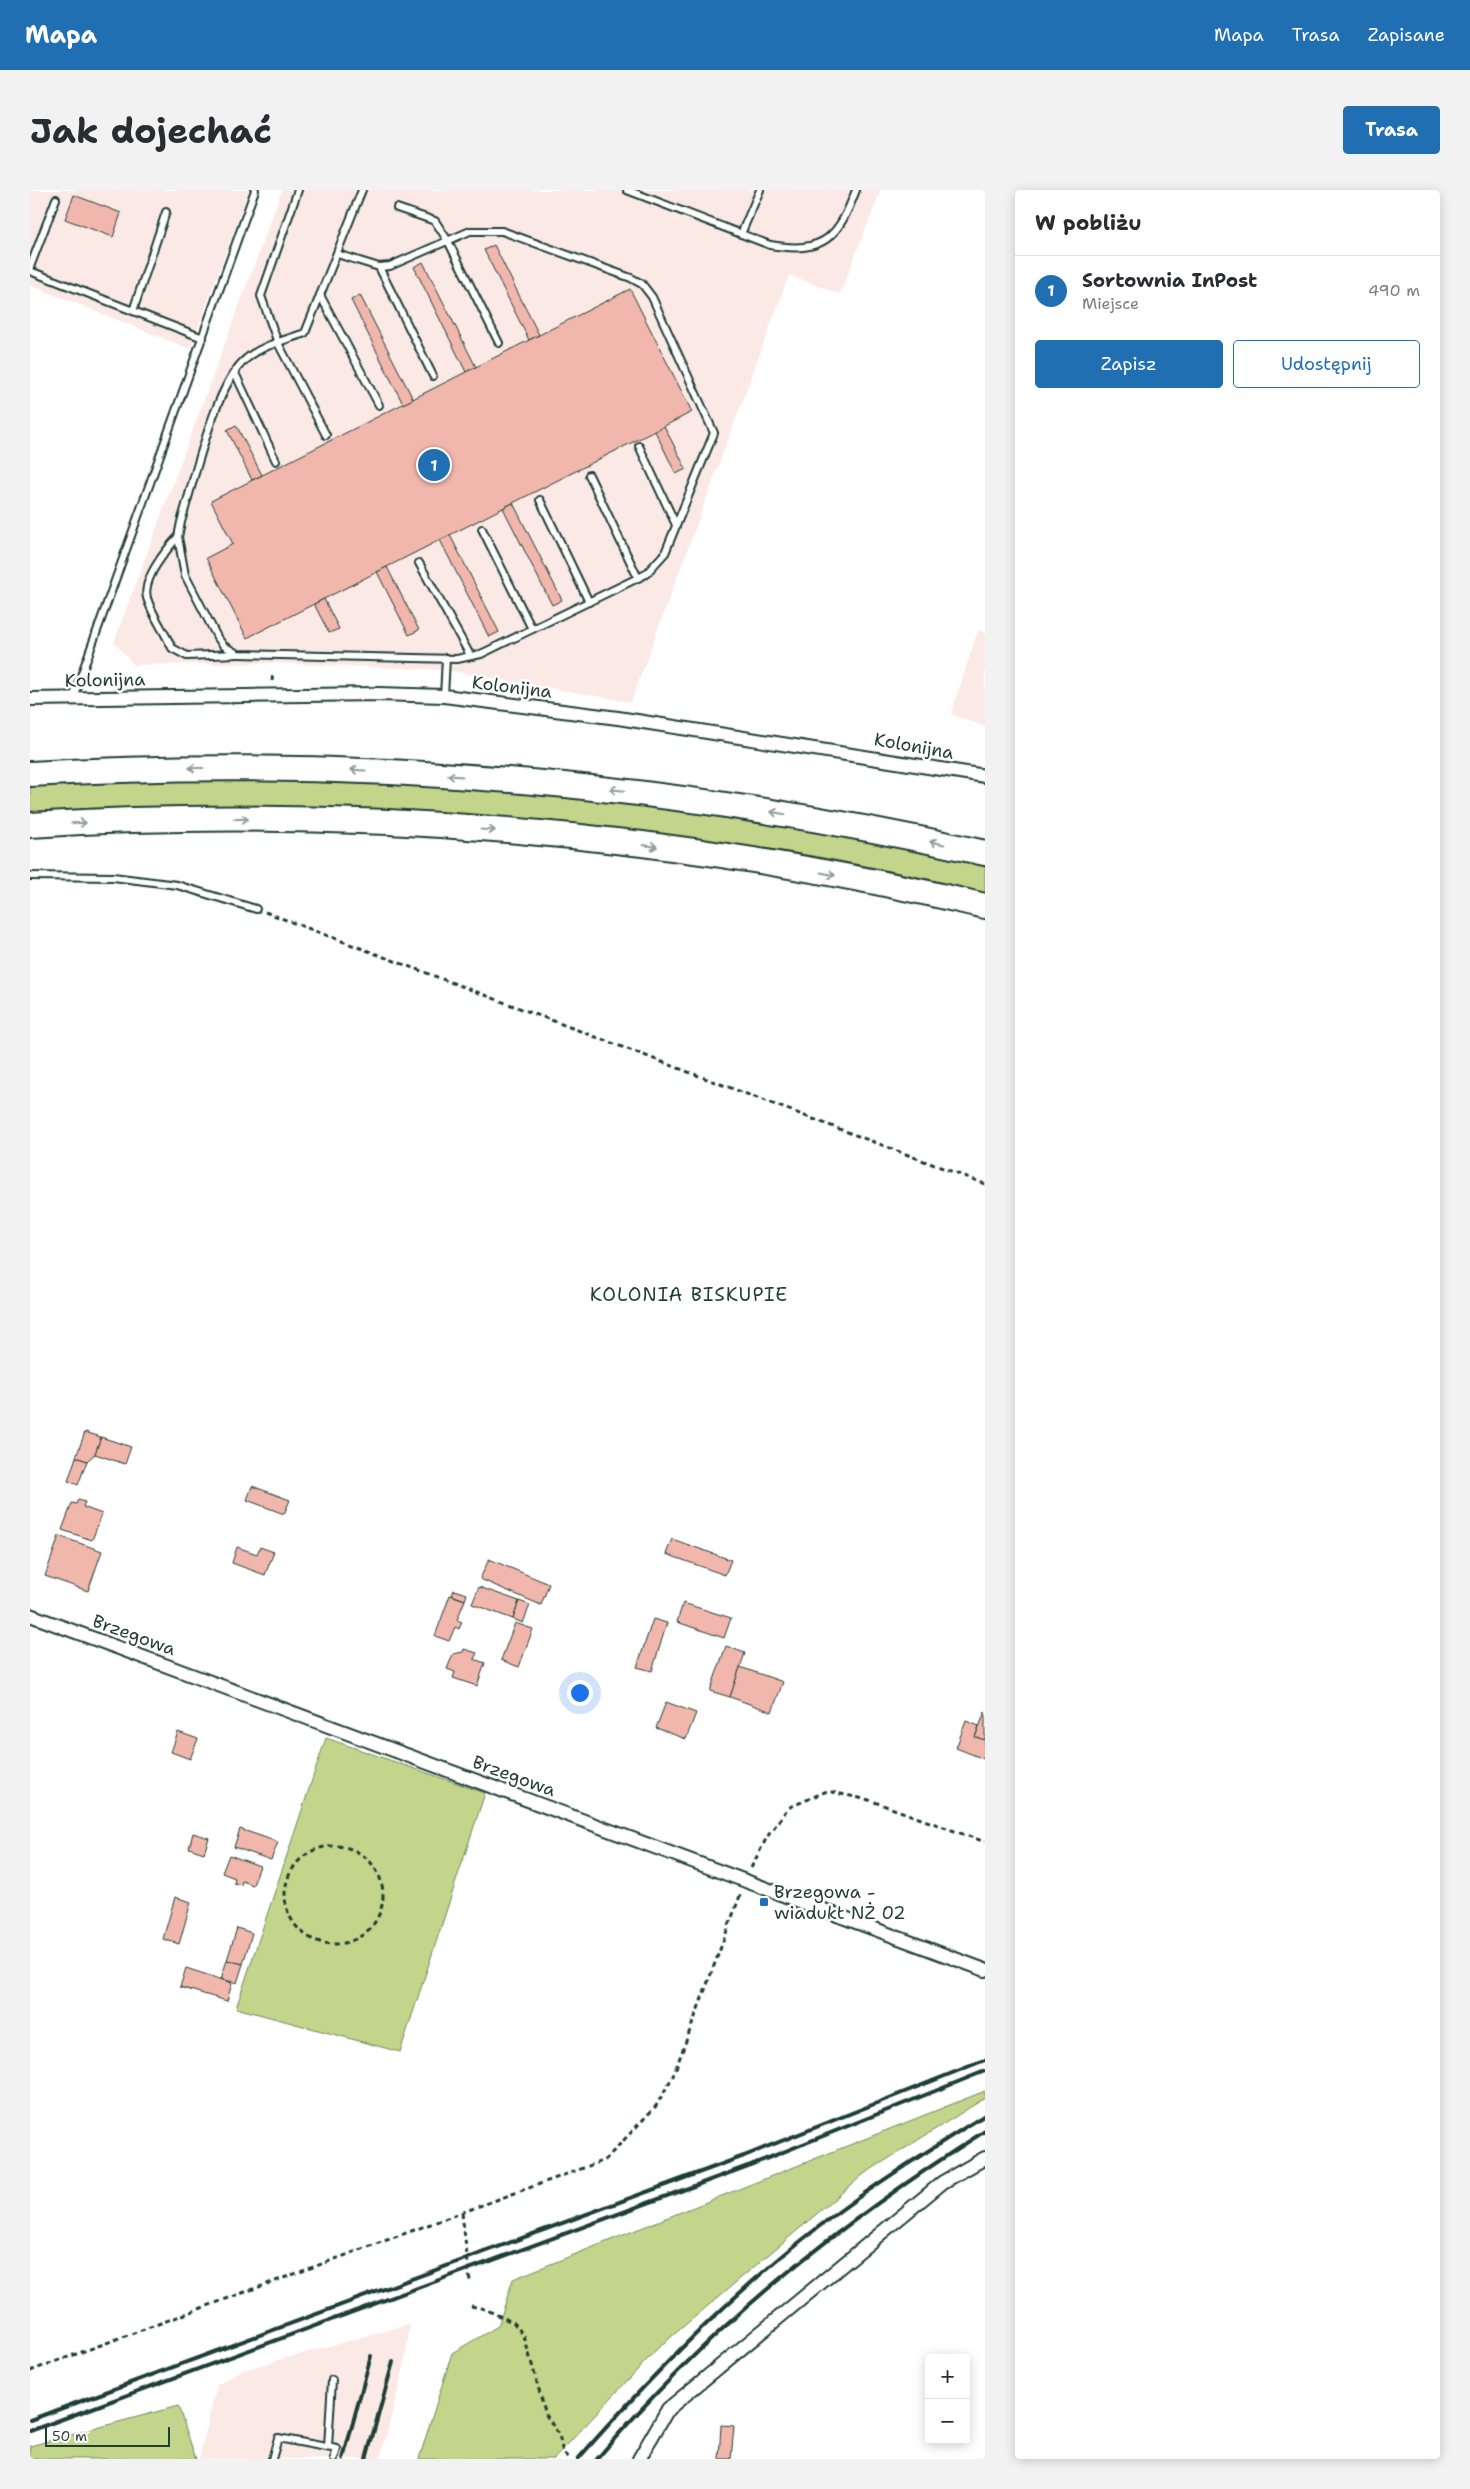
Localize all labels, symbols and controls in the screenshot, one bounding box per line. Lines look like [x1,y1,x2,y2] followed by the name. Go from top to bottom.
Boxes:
[25,19,97,51] text: Mapa
[1214,23,1264,47] text: Mapa
[1292,23,1340,47] text: Trasa
[1368,23,1445,47] text: Zapisane
[1343,106,1440,154] button: Trasa
[30,107,272,154] text: Jak dojechać
[1035,209,1142,237] text: W pobliżu
[1082,268,1257,293] text: Sortownia InPost
[1047,280,1055,301] text: 1
[1368,280,1420,301] text: 490 m
[1082,293,1139,314] text: Miejsce
[1035,340,1223,388] button: Zapisz
[1233,340,1420,388] button: Udostępnij
[418,446,450,484] pin: 1
[65,667,145,693] street label: Kolonijna
[471,670,553,704] street label: Kolonijna
[872,727,956,765] street label: Kolonijna
[188,763,204,773] one-way arrow
[351,766,367,775] one-way arrow
[447,771,463,780] one-way arrow
[609,785,625,795] one-way arrow
[770,807,786,817] one-way arrow
[232,814,249,824] one-way arrow
[70,818,86,827] one-way arrow
[480,825,496,835] one-way arrow
[930,837,946,847] one-way arrow
[641,841,657,851] one-way arrow
[820,869,836,879] one-way arrow
[590,1282,788,1307] district label: KOLONIA BISKUPIE
[89,1609,179,1661] street label: Brzegowa
[567,1680,593,1706] your location
[469,1750,559,1802] street label: Brzegowa
[774,1880,906,1925] place label: Brzegowa - wiadukt NŻ 02
[758,1896,770,1908] marker: Brzegowa - wiadukt NŻ 02
[925,2354,970,2444] map controls
[925,2354,970,2399] button: +
[925,2399,970,2444] button: −
[45,2424,170,2447] scale bar
[52,2427,87,2445] text: 50 m

